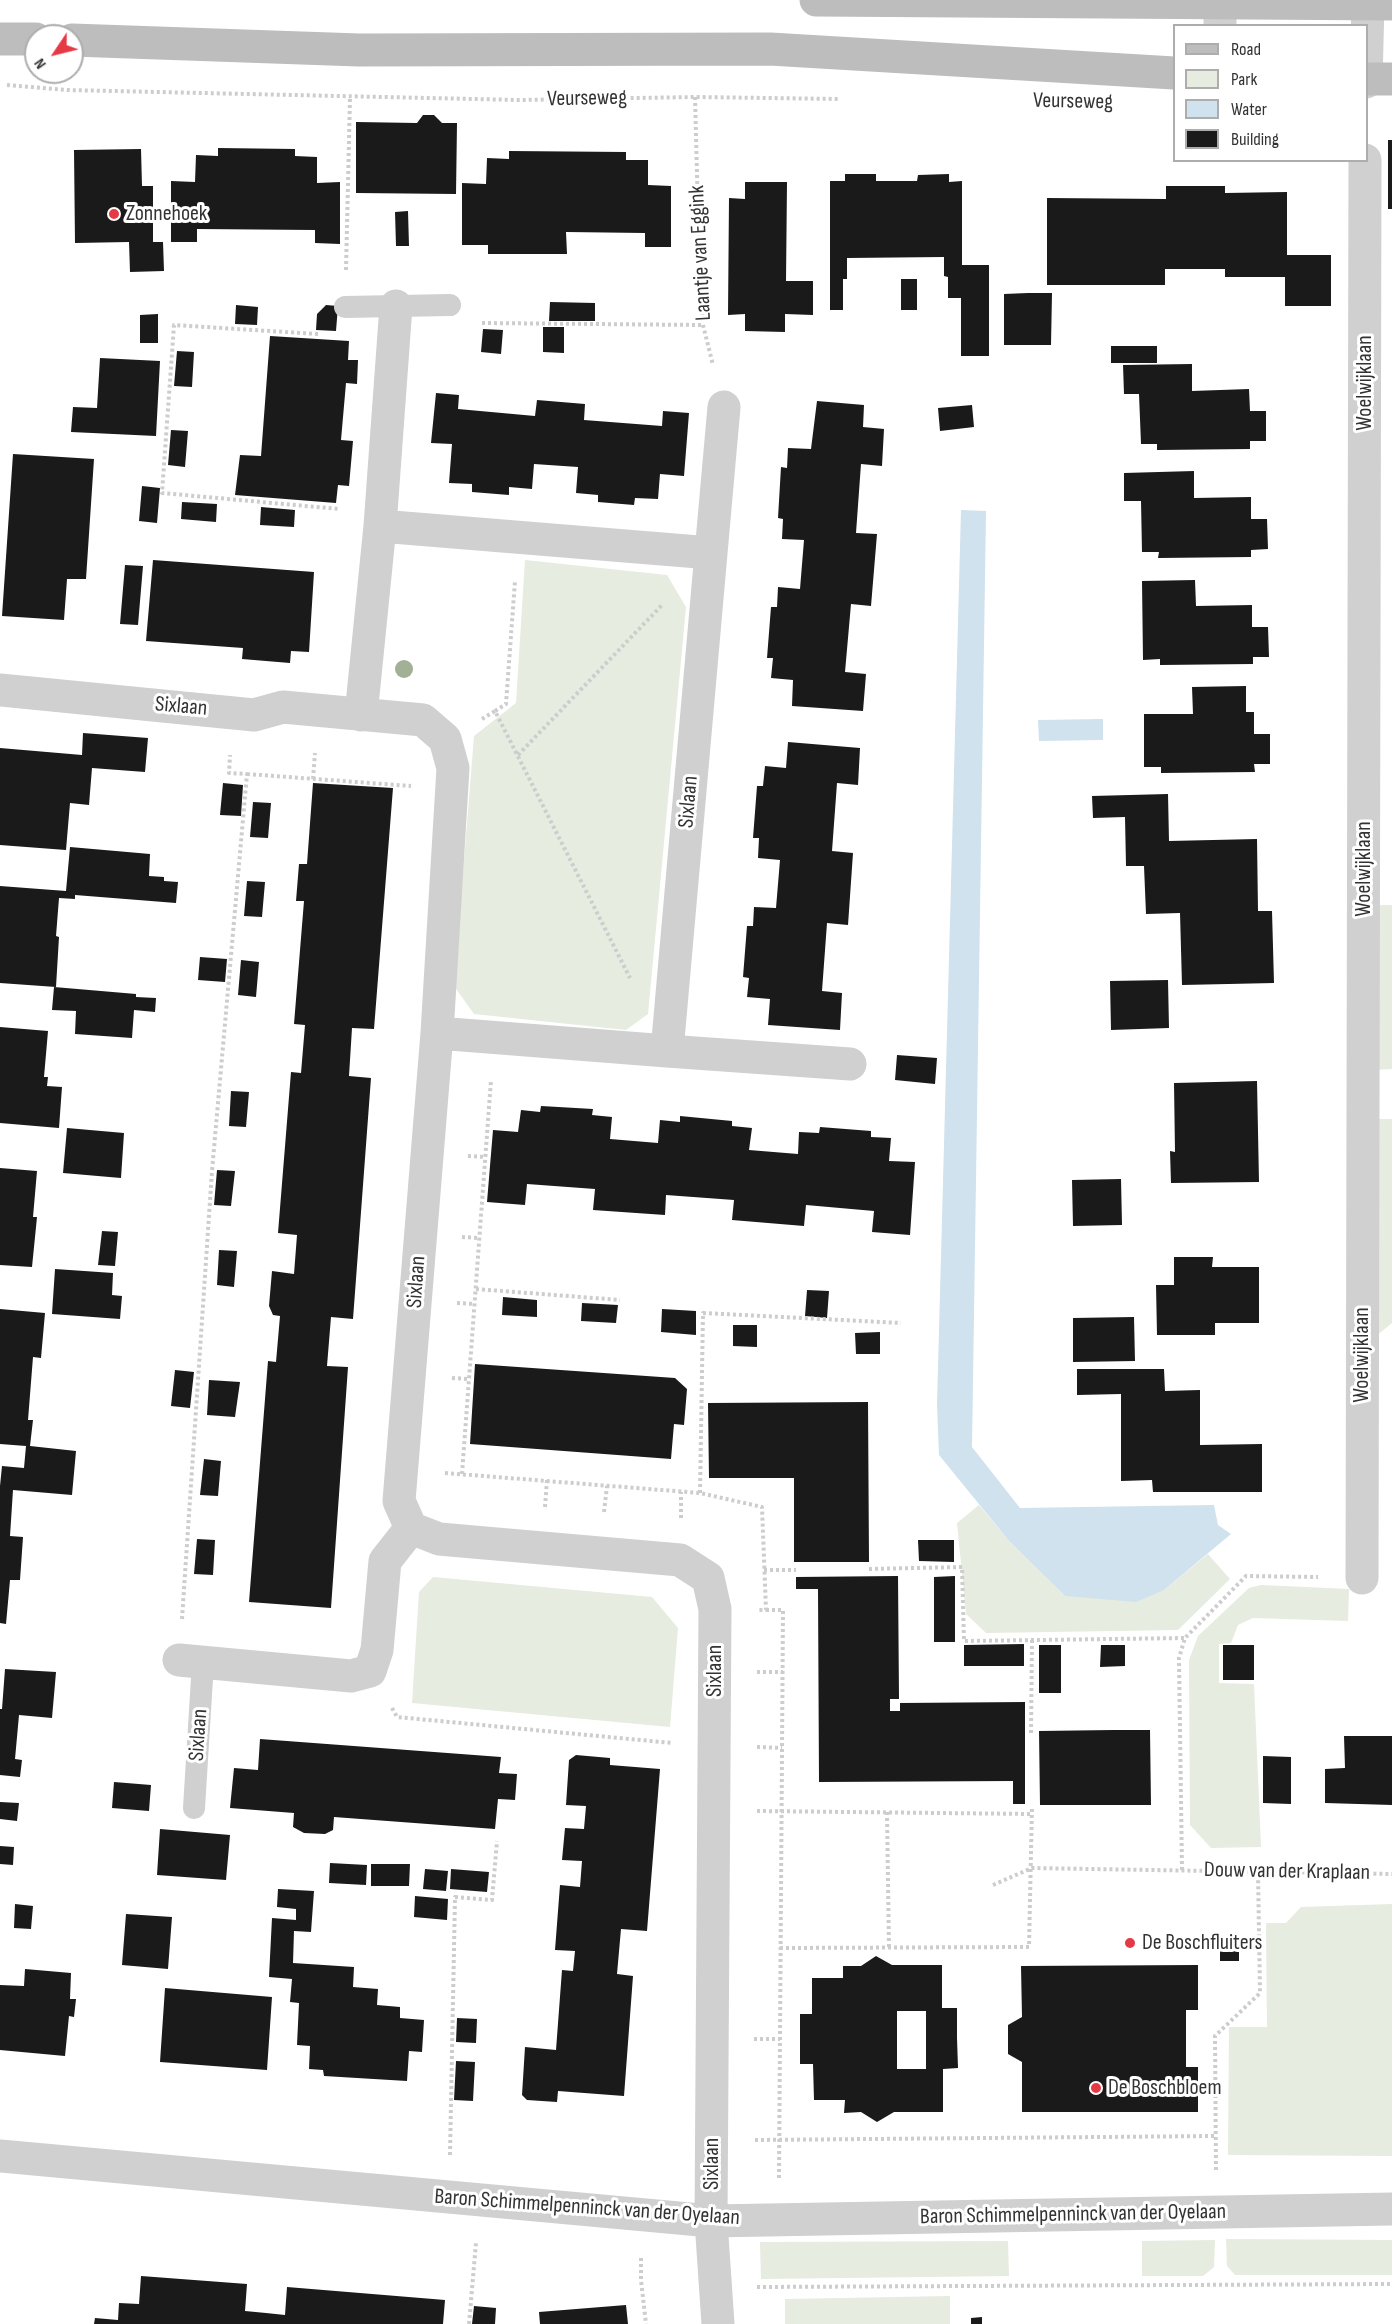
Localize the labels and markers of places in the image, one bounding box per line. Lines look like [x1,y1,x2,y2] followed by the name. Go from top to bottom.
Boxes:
[126,201,207,227] place label: Zonnehoek
[107,207,121,221] marker: Zonnehoek
[1142,1930,1262,1956] place label: De Boschfluiters
[1123,1936,1137,1950] marker: De Boschfluiters
[1108,2075,1222,2101] place label: De Boschbloem
[1089,2081,1103,2095] marker: De Boschbloem

